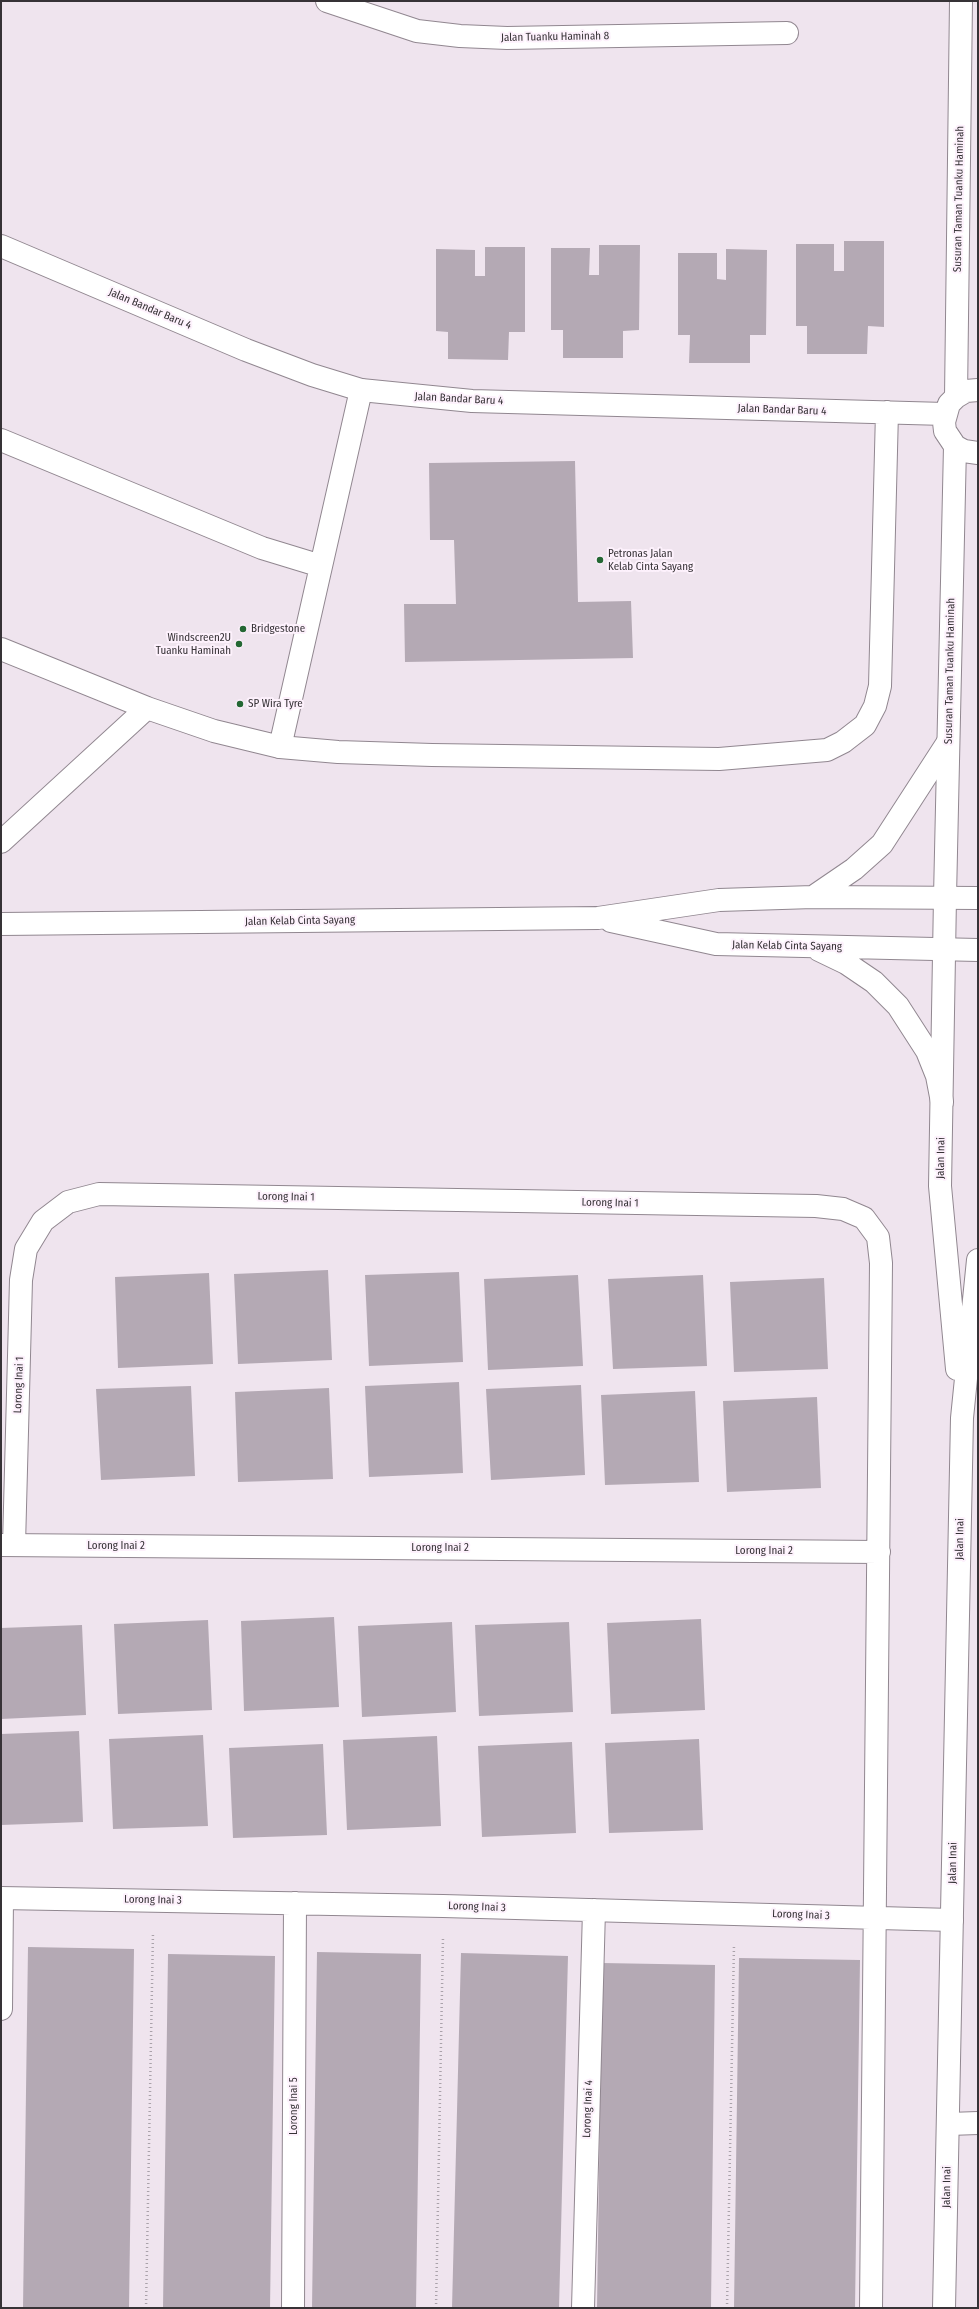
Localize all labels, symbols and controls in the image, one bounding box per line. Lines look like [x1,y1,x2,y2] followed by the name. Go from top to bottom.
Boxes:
[501,29,609,45] street label: Jalan Tuanku Haminah 8
[951,126,967,272] street label: Susuran Taman Tuanku Haminah
[107,286,193,332] street label: Jalan Bandar Baru 4
[414,390,504,408] street label: Jalan Bandar Baru 4
[737,402,827,418] street label: Jalan Bandar Baru 4
[608,547,693,573] place label: Petronas Jalan Kelab Cinta Sayang
[595,555,605,565] marker: Petronas Jalan Kelab Cinta Sayang
[942,598,958,744] street label: Susuran Taman Tuanku Haminah
[251,622,305,636] place label: Bridgestone
[238,624,248,634] marker: Bridgestone
[156,631,231,657] place label: Windscreen2U Tuanku Haminah
[234,639,244,649] marker: Windscreen2U Tuanku Haminah
[248,697,303,711] place label: SP Wira Tyre
[235,699,245,709] marker: SP Wira Tyre
[245,913,355,929] street label: Jalan Kelab Cinta Sayang
[732,938,842,954] street label: Jalan Kelab Cinta Sayang
[934,1137,948,1179] street label: Jalan Inai
[257,1190,315,1204] street label: Lorong Inai 1
[581,1196,639,1210] street label: Lorong Inai 1
[11,1356,27,1414] street label: Lorong Inai 1
[953,1518,967,1560] street label: Jalan Inai
[87,1539,145,1553] street label: Lorong Inai 2
[411,1541,469,1555] street label: Lorong Inai 2
[735,1544,793,1558] street label: Lorong Inai 2
[946,1842,960,1884] street label: Jalan Inai
[124,1893,182,1907] street label: Lorong Inai 3
[448,1899,506,1915] street label: Lorong Inai 3
[772,1907,830,1923] street label: Lorong Inai 3
[287,2077,301,2135] street label: Lorong Inai 5
[580,2080,596,2138] street label: Lorong Inai 4
[940,2166,954,2208] street label: Jalan Inai

